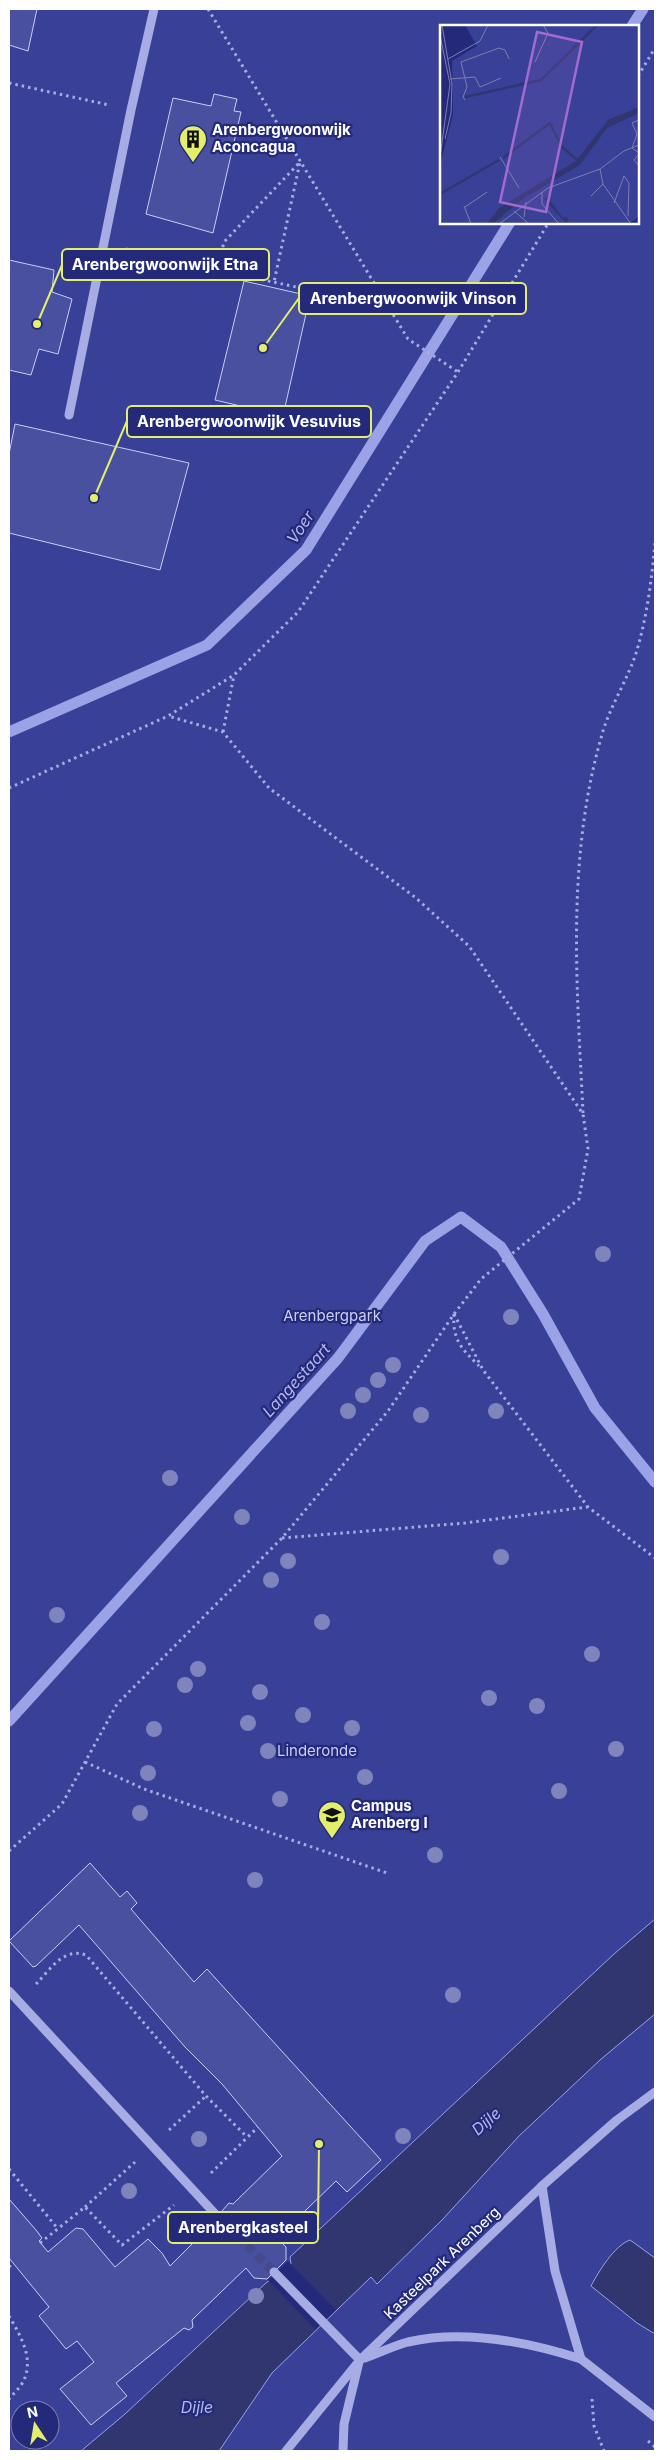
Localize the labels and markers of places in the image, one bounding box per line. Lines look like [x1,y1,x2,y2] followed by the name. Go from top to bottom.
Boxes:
[212,120,351,156] place label: Arenbergwoonwijk Aconcagua
[178,124,208,163] building icon: Arenbergwoonwijk Aconcagua
[62,249,269,280] callout: Arenbergwoonwijk Etna
[299,283,526,314] callout: Arenbergwoonwijk Vinson
[127,406,371,437] callout: Arenbergwoonwijk Vesuvius
[351,1796,428,1832] place label: Campus Arenberg I
[317,1800,347,1839] school or university icon: Campus Arenberg I
[168,2212,318,2243] callout: Arenbergkasteel

